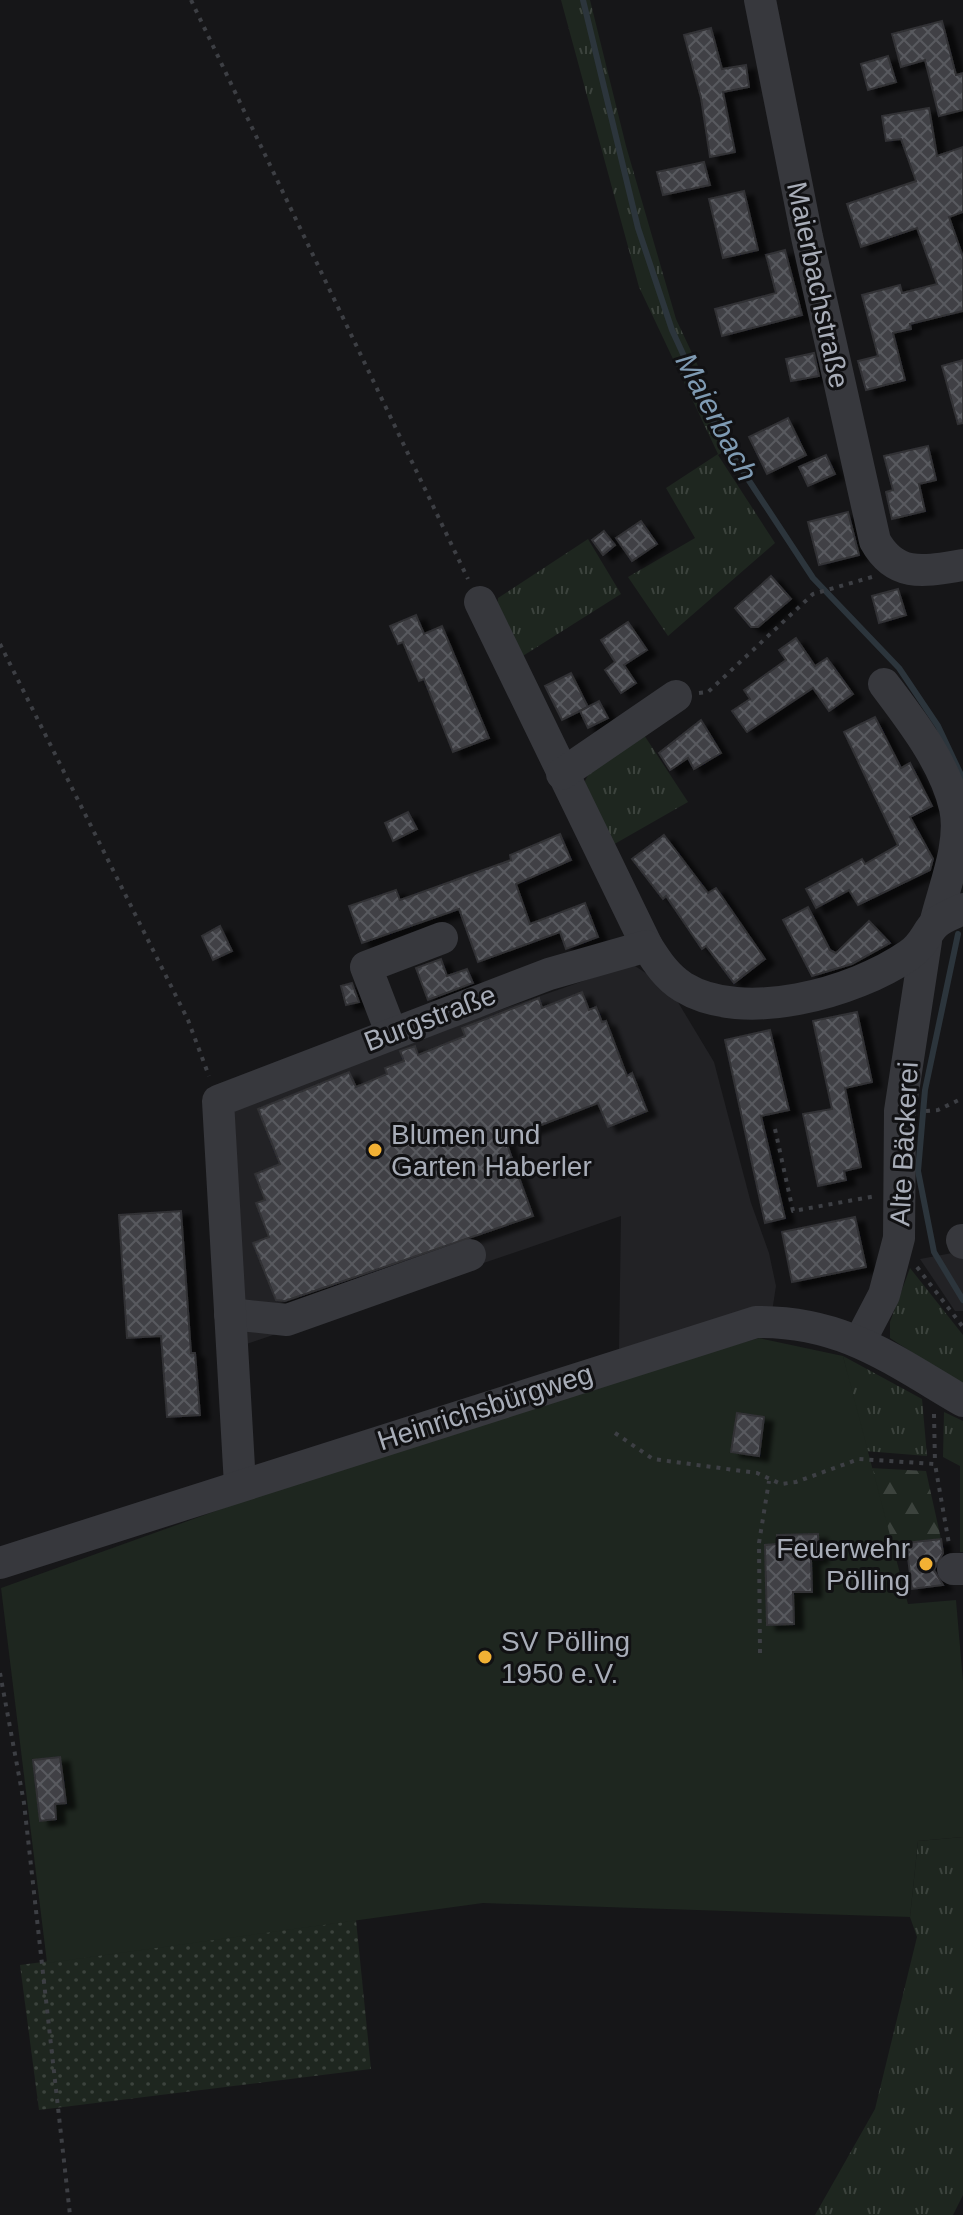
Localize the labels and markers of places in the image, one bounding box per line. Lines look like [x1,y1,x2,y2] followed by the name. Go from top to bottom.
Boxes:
[391,1119,592,1182] place label: Blumen und Garten Haberler
[366,1141,384,1159] marker: Blumen und Garten Haberler
[776,1533,910,1596] place label: Feuerwehr Pölling
[917,1555,935,1573] marker: Feuerwehr Pölling
[501,1626,630,1689] place label: SV Pölling 1950 e.V.
[476,1648,494,1666] marker: SV Pölling 1950 e.V.

